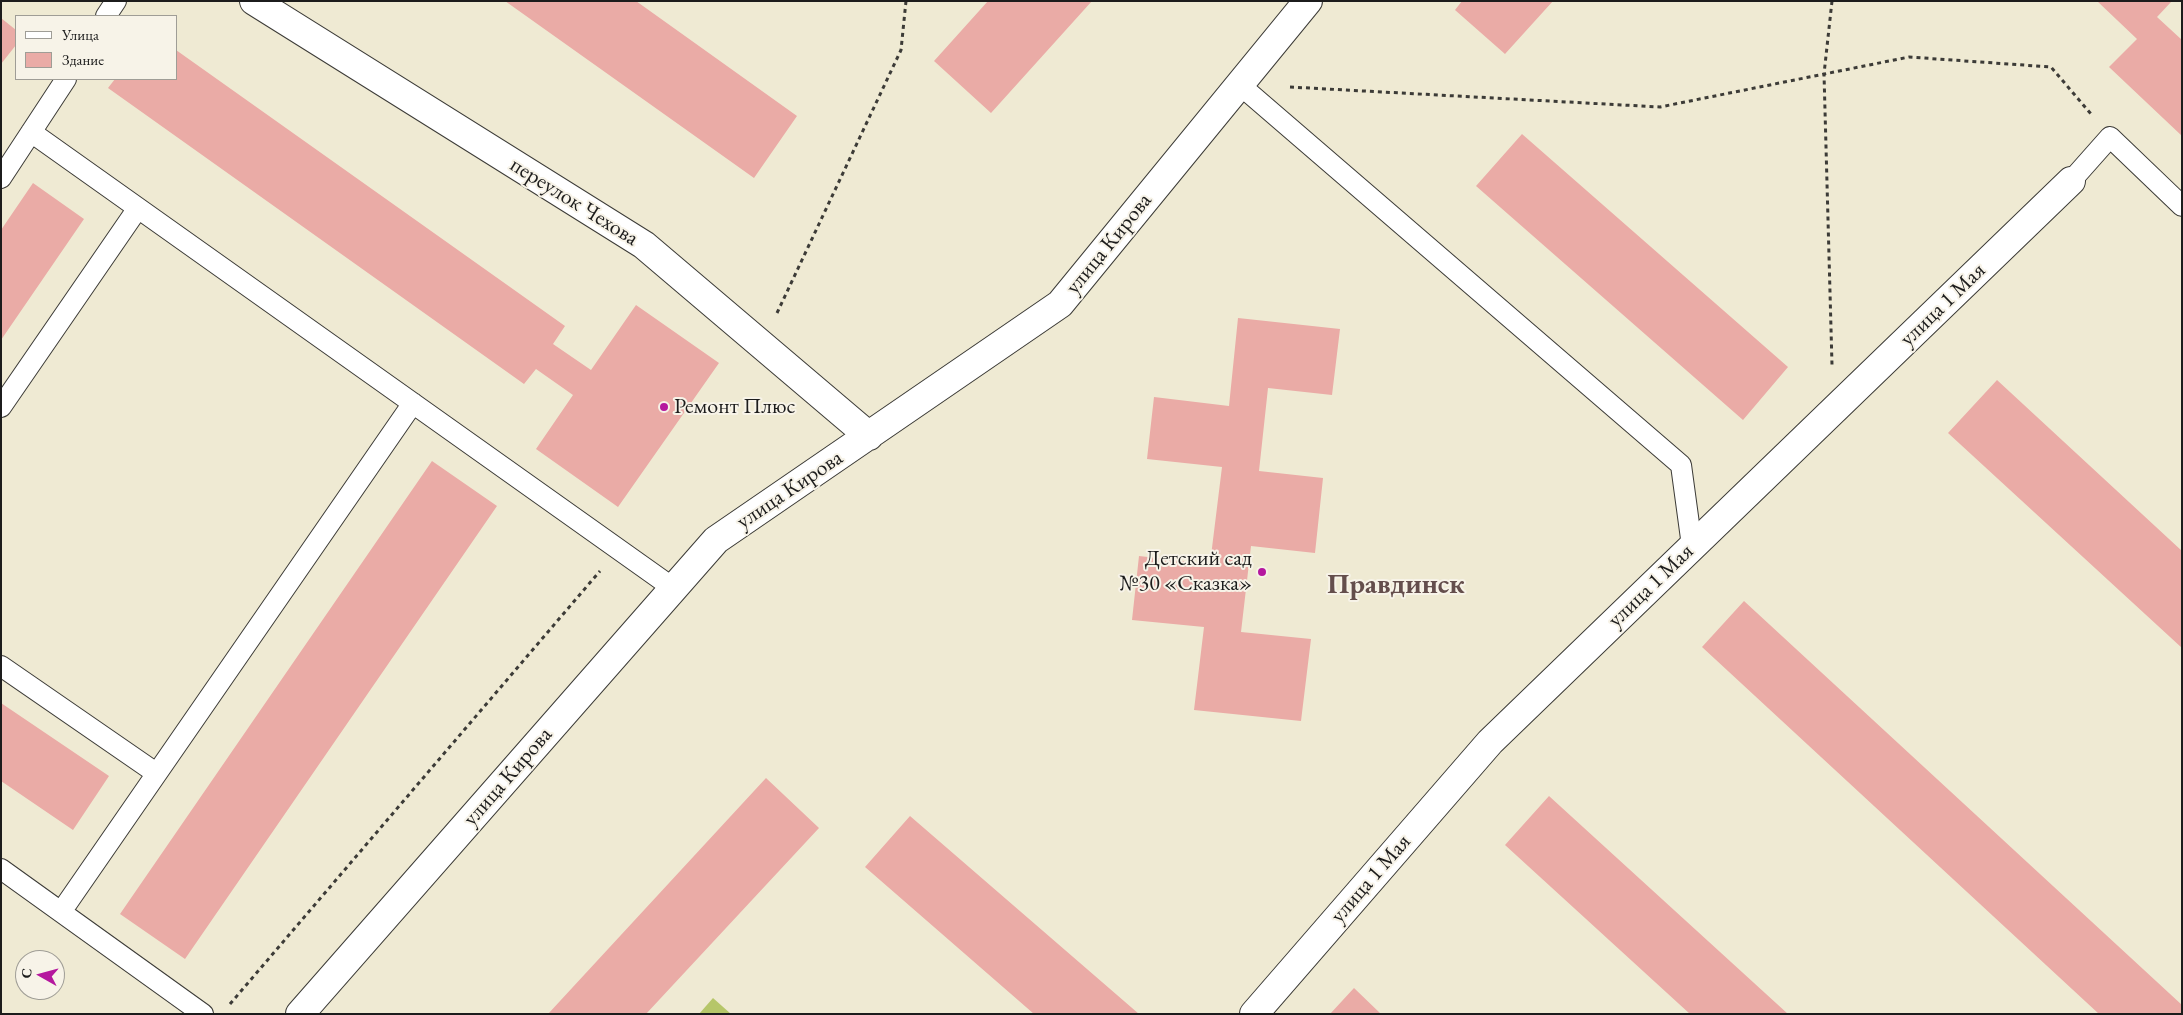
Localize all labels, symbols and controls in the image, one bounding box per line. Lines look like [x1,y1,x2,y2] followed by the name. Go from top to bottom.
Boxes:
[15,15,178,80] legend
[62,25,99,44] text: Улица
[62,50,104,69] text: Здание
[505,152,643,252] street label: переулок Чехова
[1060,188,1158,300] street label: улица Кирова
[1895,258,1991,352] street label: улица 1 Мая
[674,394,795,420] place label: Ремонт Плюс
[658,401,670,413] marker: Ремонт Плюс
[732,445,848,535] street label: улица Кирова
[1603,539,1699,633] street label: улица 1 Мая
[1119,546,1252,598] place label: Детский сад №30 «Сказка»
[1256,566,1268,578] marker: Детский сад №30 «Сказка»
[1327,568,1465,602] district label: Правдинск
[458,722,558,832] street label: улица Кирова
[1325,829,1417,929] street label: улица 1 Мая
[15,950,65,1000] north arrow
[17,967,36,979] text: С

